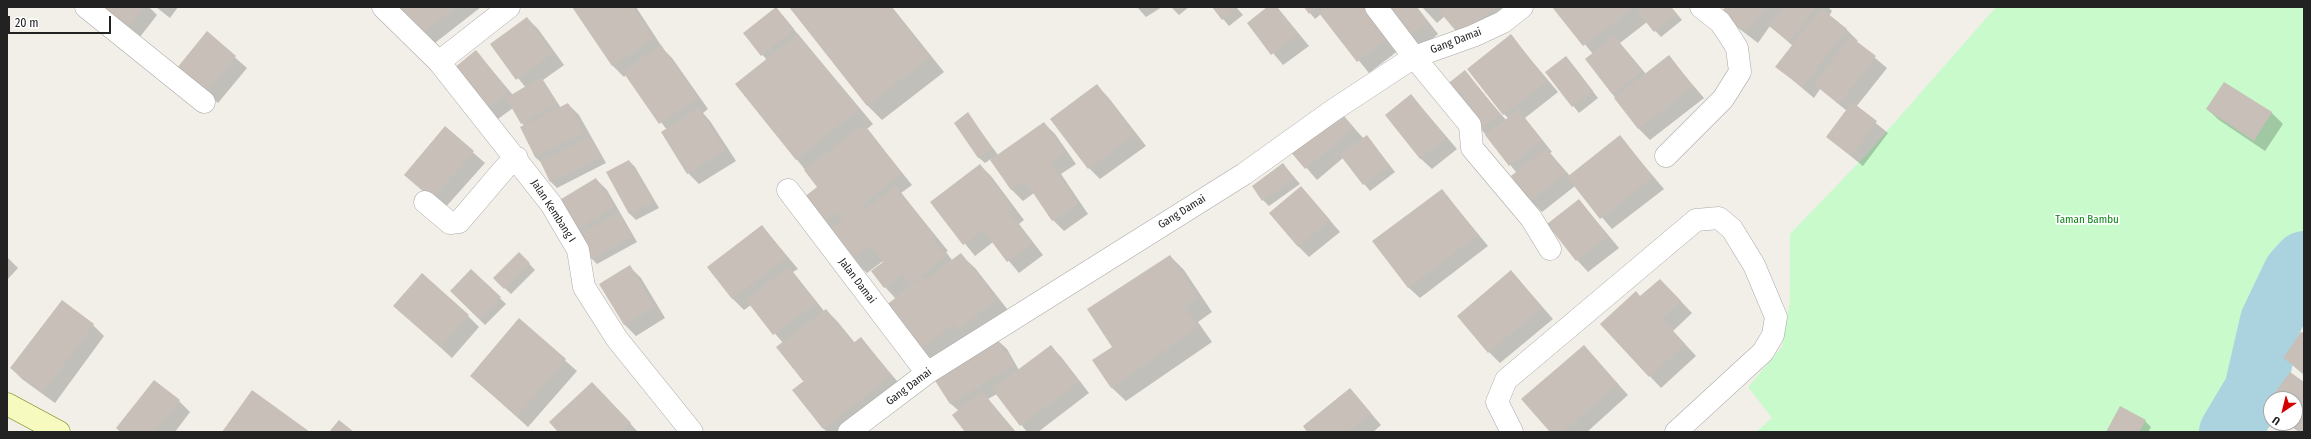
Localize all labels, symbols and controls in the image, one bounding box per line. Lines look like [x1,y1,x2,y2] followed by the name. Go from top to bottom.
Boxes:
[10,8,113,34] scale bar
[15,16,39,30] text: 20 m
[1429,25,1483,57] street label: Gang Damai
[528,177,578,245] street label: Jalan Kembang I
[1156,192,1208,232] street label: Gang Damai
[2055,213,2119,227] park label: Taman Bambu
[836,256,878,306] street label: Jalan Damai
[884,366,934,408] street label: Gang Damai
[2263,391,2303,431] north arrow
[2270,413,2283,428] text: U

